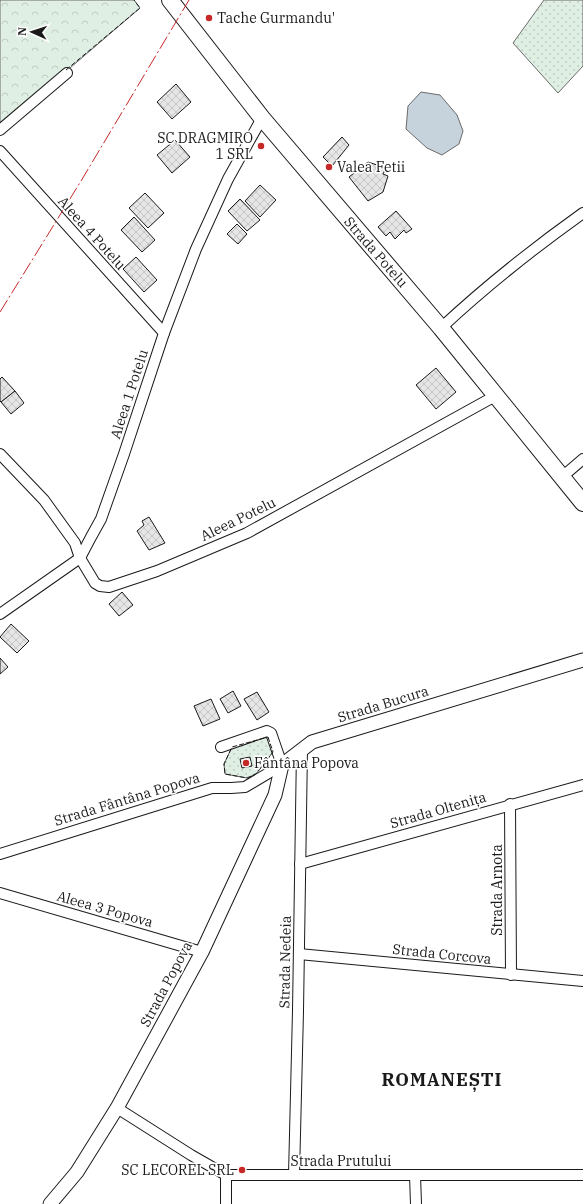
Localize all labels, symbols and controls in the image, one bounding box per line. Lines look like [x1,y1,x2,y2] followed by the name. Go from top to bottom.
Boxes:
[217,9,335,27] place label: Tache Gurmandu'
[12,12,52,52] north arrow
[204,13,214,23] marker: Tache Gurmandu'
[15,26,29,36] text: N
[157,129,253,163] place label: SC DRAGMIRO 1 SRL
[256,141,266,151] marker: SC DRAGMIRO 1 SRL
[337,158,405,176] place label: Valea Fetii
[324,162,334,172] marker: Valea Fetii
[54,192,130,274] street label: Aleea 4 Potelu
[340,213,412,291] street label: Strada Potelu
[106,347,152,441] street label: Aleea 1 Potelu
[197,493,279,545] street label: Aleea Potelu
[335,682,431,726] street label: Strada Bucura
[254,754,359,772] place label: Fântâna Popova
[241,758,251,768] marker: Fântâna Popova
[52,768,202,830] street label: Strada Fântâna Popova
[388,788,488,832] street label: Strada Oltenița
[488,844,506,936] street label: Strada Arnota
[55,887,155,931] street label: Aleea 3 Popova
[275,915,295,1009] street label: Strada Nedeia
[136,938,196,1030] street label: Strada Popova
[392,940,493,968] street label: Strada Corcova
[381,1068,503,1092] district label: ROMANEȘTI
[290,1152,392,1170] street label: Strada Prutului
[121,1161,234,1179] place label: SC LECOREL SRL
[237,1165,247,1175] marker: SC LECOREL SRL

